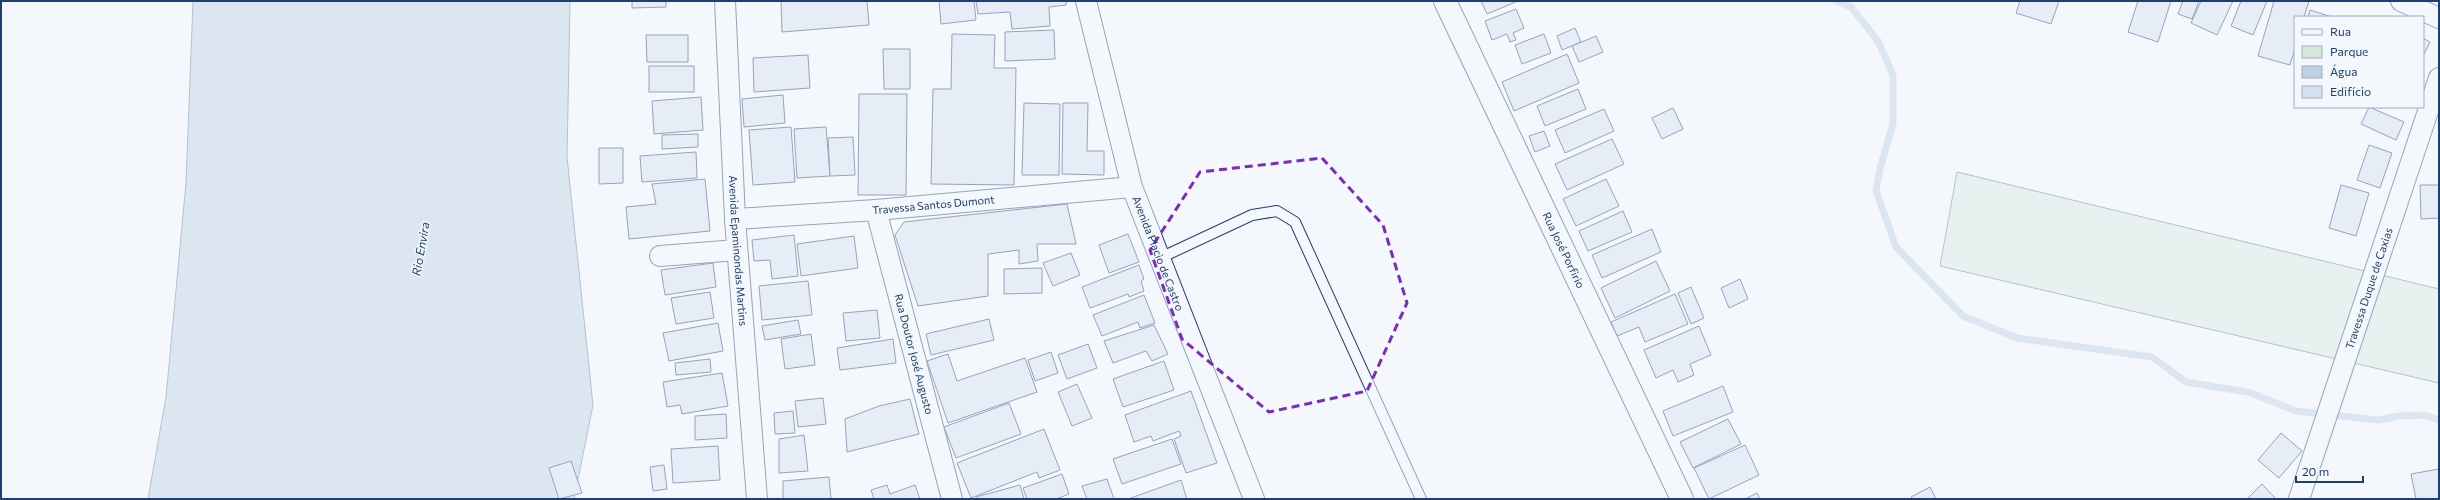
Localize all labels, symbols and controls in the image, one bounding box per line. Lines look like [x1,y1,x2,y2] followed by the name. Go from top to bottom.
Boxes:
[2294,16,2424,108] legend
[2330,24,2351,38] text: Rua
[2330,44,2368,58] text: Parque
[2330,64,2358,78] text: Água
[2330,84,2371,98] text: Edifício
[727,175,750,326] street label: Avenida Epaminondas Martins
[872,192,996,216] street label: Travessa Santos Dumont
[1130,194,1187,313] street label: Avenida Placio de Castro
[1540,210,1588,290] street label: Rua José Porfirio
[408,221,432,277] water label: Rio Envira
[2342,226,2395,351] street label: Travessa Duque de Caxias
[892,292,937,416] street label: Rua Doutor José Augusto
[2296,458,2363,484] scale bar
[2302,464,2329,478] text: 20 m

